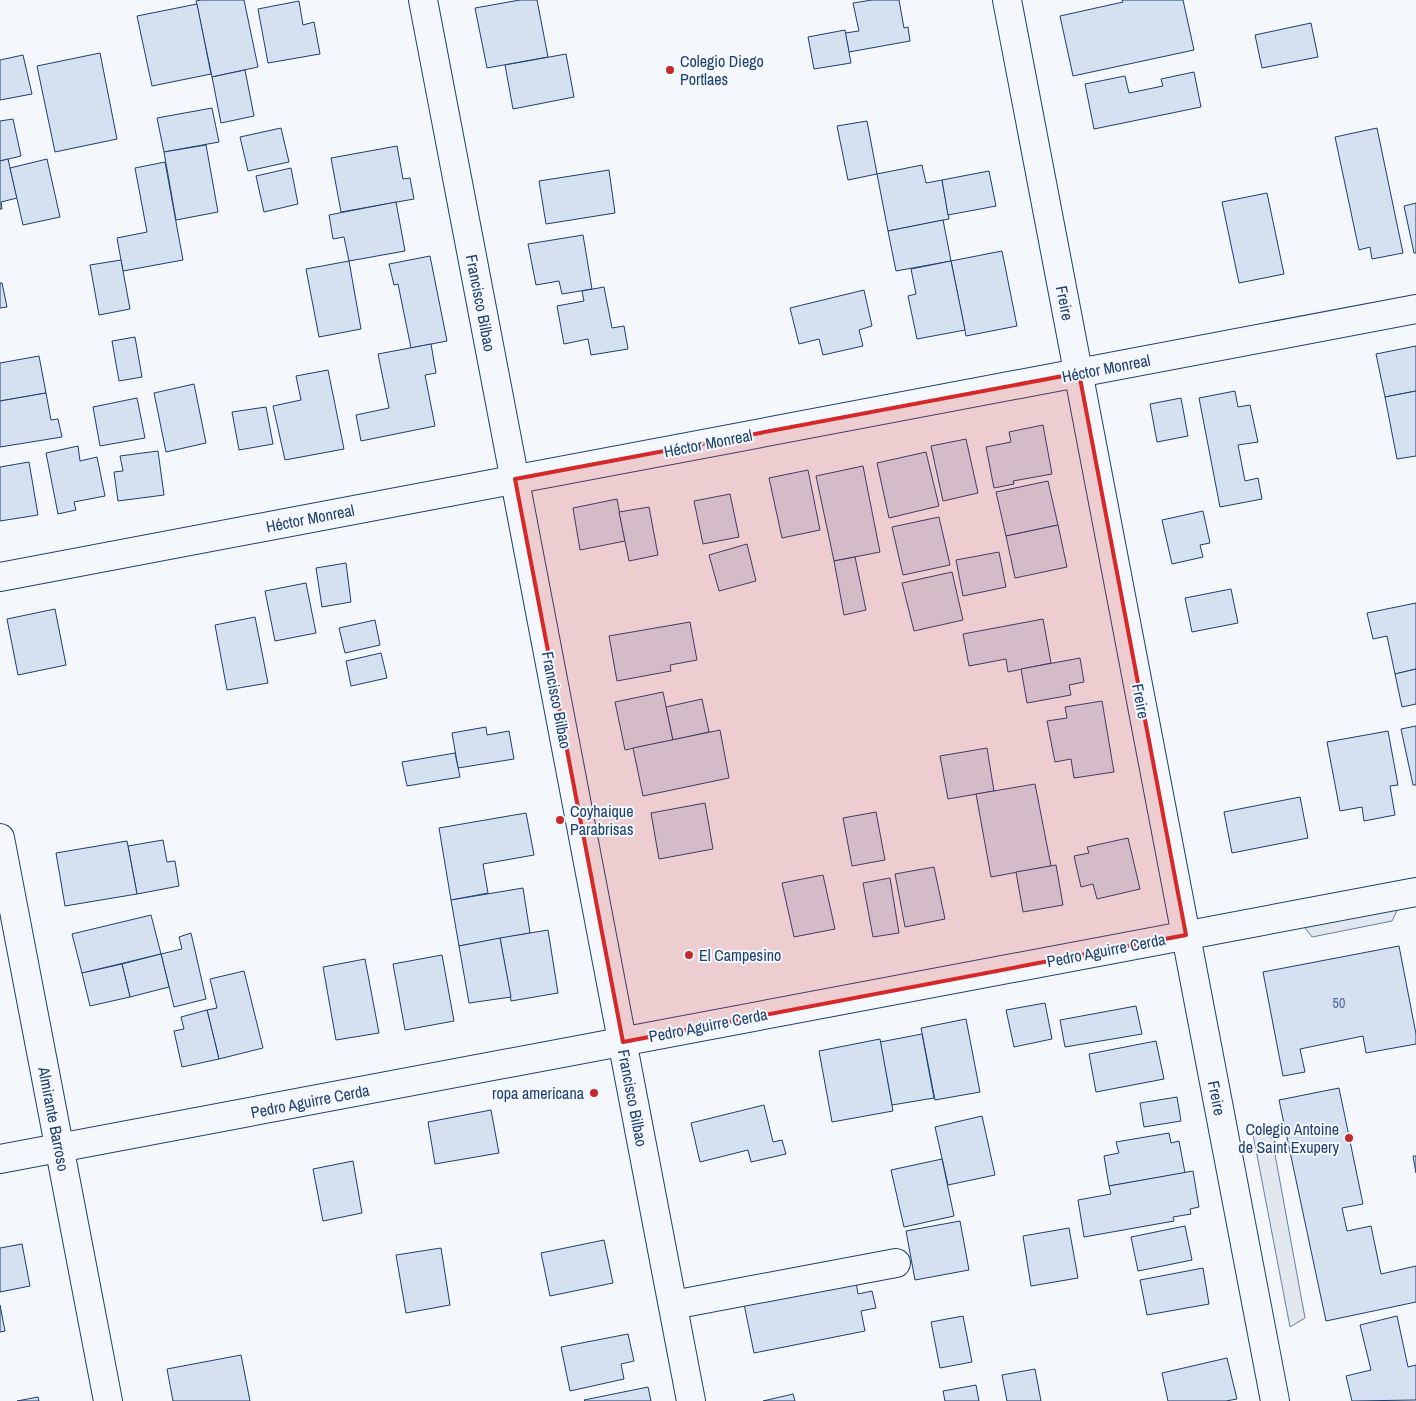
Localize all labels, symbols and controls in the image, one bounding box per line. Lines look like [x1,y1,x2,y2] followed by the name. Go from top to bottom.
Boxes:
[680,50,764,90] place label: Colegio Diego Portlaes
[664,64,676,76] marker: Colegio Diego Portlaes
[461,253,501,353] street label: Francisco Bilbao
[1051,284,1079,322] street label: Freire
[1060,349,1152,387] street label: Héctor Monreal
[662,424,754,462] street label: Héctor Monreal
[264,499,356,537] street label: Héctor Monreal
[537,650,577,750] street label: Francisco Bilbao
[1127,682,1155,720] street label: Freire
[570,800,633,840] place label: Coyhaique Parabrisas
[554,814,566,826] marker: Coyhaique Parabrisas
[1045,928,1168,972] street label: Pedro Aguirre Cerda
[699,944,781,966] place label: El Campesino
[683,949,695,961] marker: El Campesino
[1333,994,1345,1012] house number: 50
[647,1003,770,1047] street label: Pedro Aguirre Cerda
[613,1048,653,1148] street label: Francisco Bilbao
[33,1064,75,1173] street label: Almirante Barroso
[249,1079,372,1123] street label: Pedro Aguirre Cerda
[1203,1079,1231,1117] street label: Freire
[492,1082,585,1104] place label: ropa americana
[588,1087,600,1099] marker: ropa americana
[1238,1118,1339,1158] place label: Colegio Antoine de Saint Exupery
[1343,1132,1355,1144] marker: Colegio Antoine de Saint Exupery

